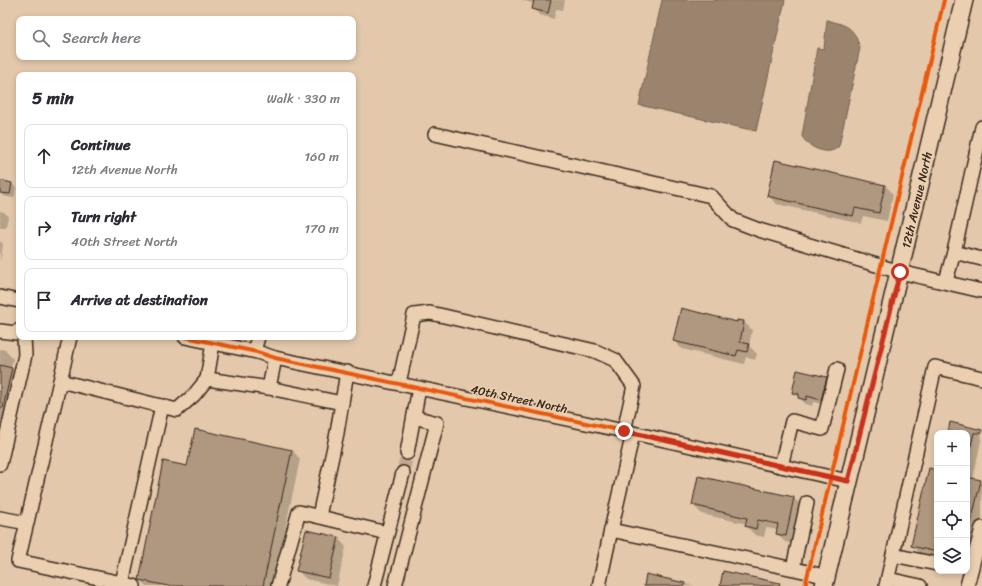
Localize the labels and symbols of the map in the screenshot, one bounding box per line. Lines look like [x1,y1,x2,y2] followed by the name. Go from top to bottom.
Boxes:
[895,149,939,251] street label: 12th Avenue North
[891,263,909,281] route start
[469,378,569,420] street label: 40th Street North
[615,422,633,440] route end

